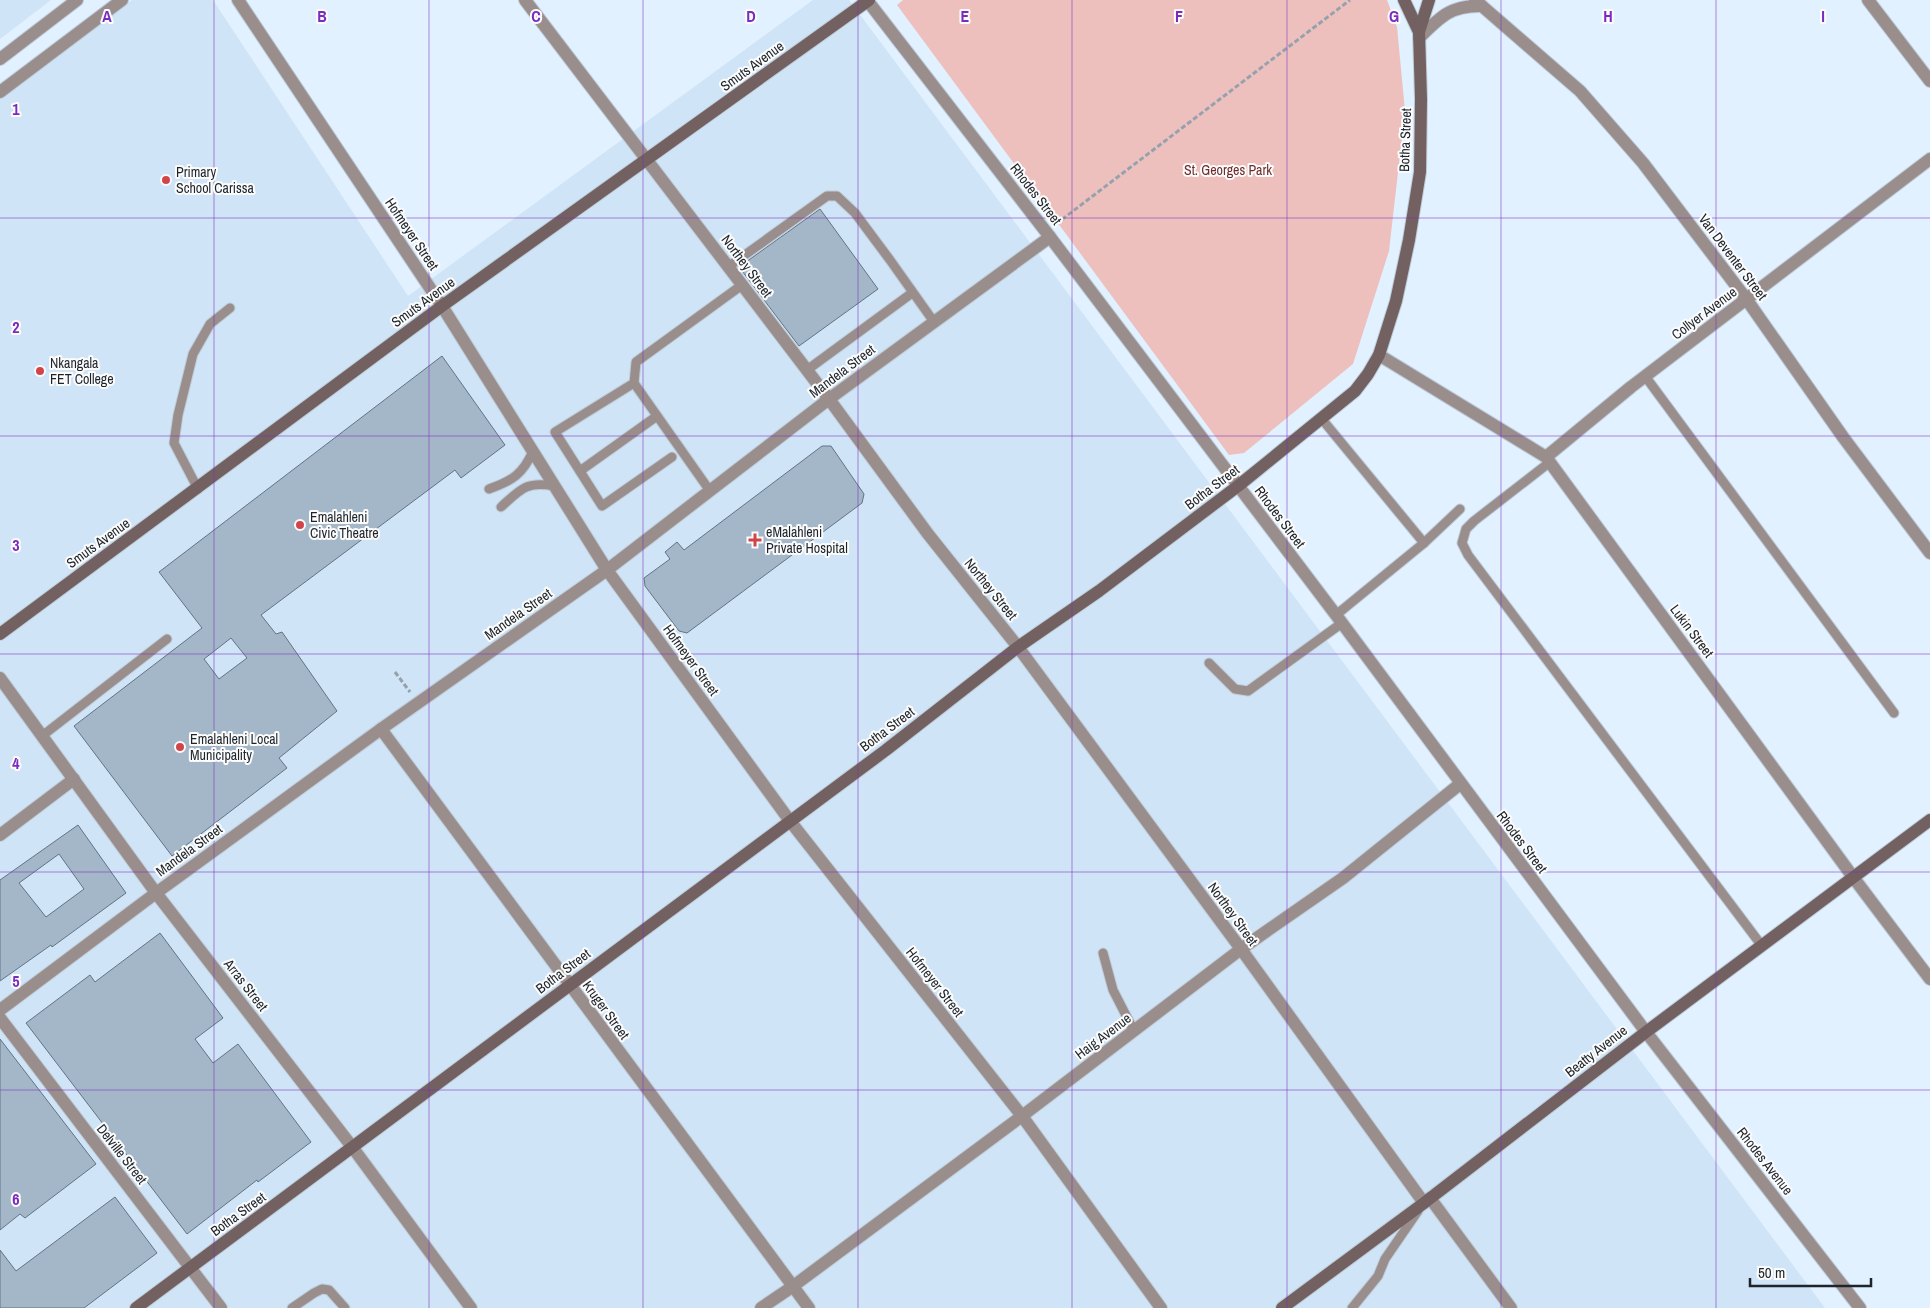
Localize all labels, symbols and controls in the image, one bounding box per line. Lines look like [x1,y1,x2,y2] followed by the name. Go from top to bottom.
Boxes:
[102,5,112,27] text: A
[317,5,327,27] text: B
[531,5,541,27] text: C
[746,5,756,27] text: D
[961,5,970,27] text: E
[1175,5,1183,27] text: F
[1389,5,1399,27] text: G
[1603,5,1613,27] text: H
[1821,5,1825,27] text: I
[717,37,787,95] street label: Smuts Avenue
[12,98,20,120] text: 1
[1395,108,1415,172] street label: Botha Street
[1006,160,1066,228] street label: Rhodes Street
[1184,161,1272,179] park label: St. Georges Park
[176,163,254,197] place label: Primary School Carissa
[160,174,172,186] marker: Primary School Carissa
[381,194,443,274] street label: Hofmeyer Street
[1695,210,1771,304] street label: Van Deventer Street
[718,231,776,301] street label: Northey Street
[388,273,458,331] street label: Smuts Avenue
[1668,283,1740,343] street label: Collyer Avenue
[12,316,20,338] text: 2
[805,340,879,402] street label: Mandela Street
[50,354,114,388] place label: Nkangala FET College
[34,365,46,377] marker: Nkangala FET College
[1181,461,1243,513] street label: Botha Street
[1251,482,1309,552] street label: Rhodes Street
[310,508,379,542] place label: Emalahleni Civic Theatre
[63,514,133,572] street label: Smuts Avenue
[294,519,306,531] marker: Emalahleni Civic Theatre
[766,523,848,557] place label: eMalahleni Private Hospital
[748,533,762,547] marker: eMalahleni Private Hospital
[12,534,20,556] text: 3
[961,555,1021,623] street label: Northey Street
[481,584,555,644] street label: Mandela Street
[1666,601,1718,661] street label: Lukin Street
[659,621,723,699] street label: Hofmeyer Street
[856,703,918,755] street label: Botha Street
[190,730,278,764] place label: Emalahleni Local Municipality
[174,741,186,753] marker: Emalahleni Local Municipality
[12,752,20,774] text: 4
[1493,807,1551,877] street label: Rhodes Street
[152,820,226,880] street label: Mandela Street
[1204,879,1262,949] street label: Northey Street
[902,944,968,1020] street label: Hofmeyer Street
[532,945,594,997] street label: Botha Street
[219,955,272,1015] street label: Arras Street
[12,970,20,992] text: 5
[579,977,633,1043] street label: Kruger Street
[1071,1009,1135,1063] street label: Haig Avenue
[1561,1021,1631,1081] street label: Beatty Avenue
[93,1120,151,1188] street label: Delville Street
[1733,1124,1797,1198] street label: Rhodes Avenue
[12,1188,20,1210] text: 6
[207,1188,269,1240] street label: Botha Street
[1750,1256,1871,1288] scale bar
[1758,1262,1785,1283] text: 50 m

